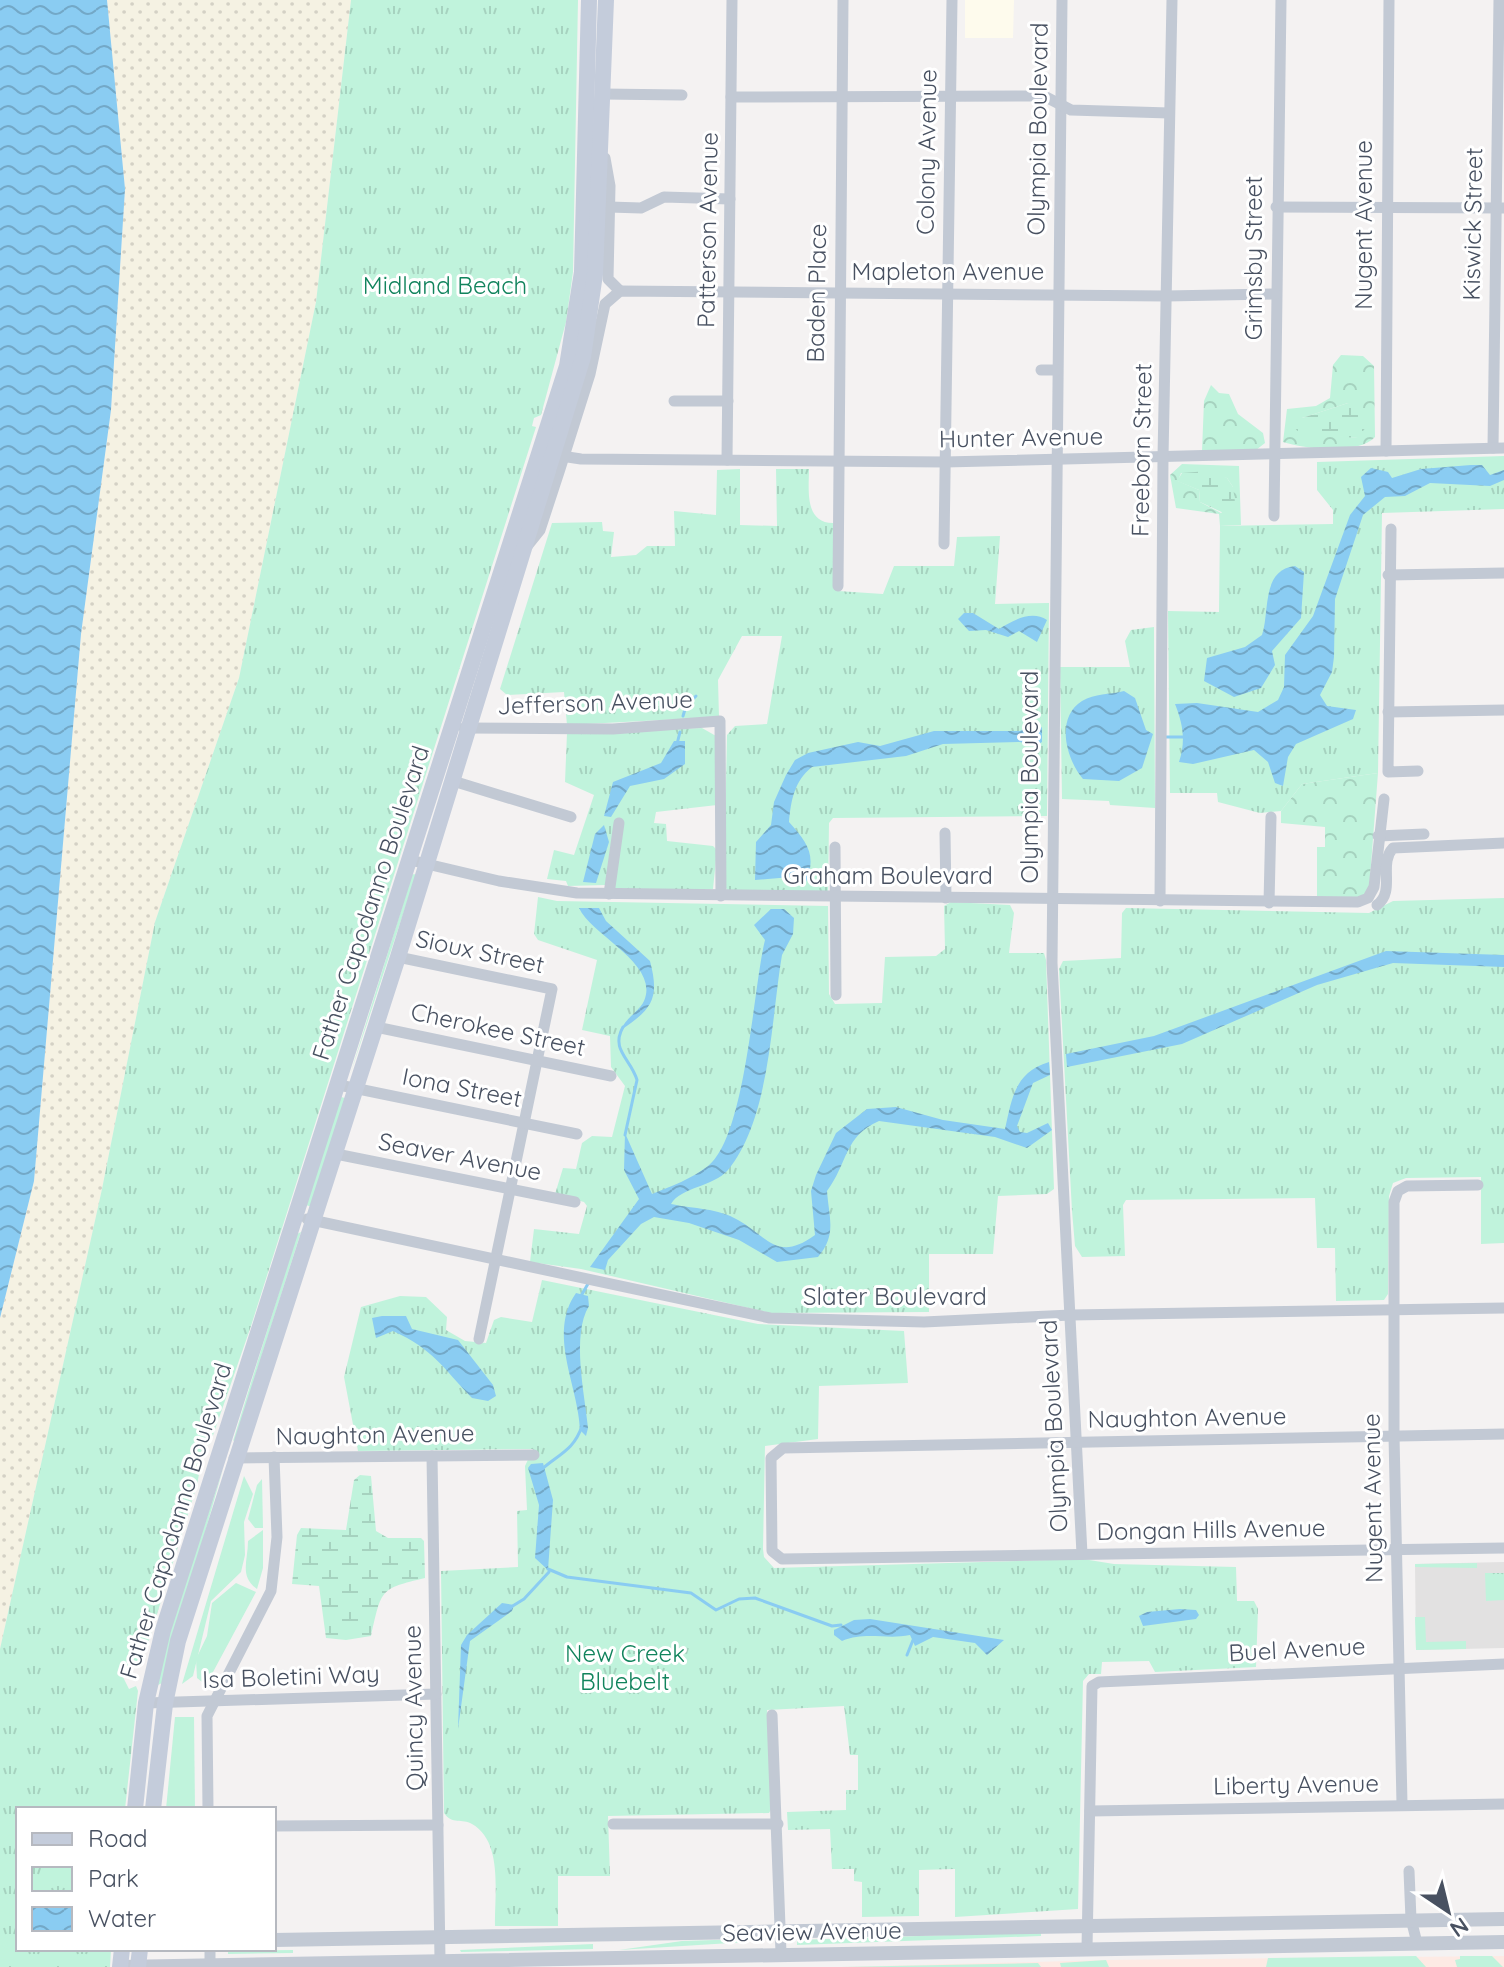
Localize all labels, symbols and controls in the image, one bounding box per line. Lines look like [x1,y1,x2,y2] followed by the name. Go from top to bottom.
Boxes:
[1020,22,1054,236] street label: Olympia Boulevard
[910,69,942,235] street label: Colony Avenue
[690,132,724,328] street label: Patterson Avenue
[1348,140,1378,310] street label: Nugent Avenue
[1456,147,1488,301] street label: Kiswick Street
[1238,176,1268,340] street label: Grimsby Street
[800,223,832,363] street label: Baden Place
[852,256,1044,286] street label: Mapleton Avenue
[363,270,527,300] park label: Midland Beach
[1124,363,1158,537] street label: Freeborn Street
[939,421,1103,453] street label: Hunter Avenue
[1014,671,1044,883] street label: Olympia Boulevard
[497,684,693,720] street label: Jefferson Avenue
[305,742,435,1064] street label: Father Capodanno Boulevard
[783,860,993,890] street label: Graham Boulevard
[413,923,547,979] street label: Sioux Street
[408,996,588,1062] street label: Cherokee Street
[400,1061,524,1113] street label: Iona Street
[376,1126,544,1187] street label: Seaver Avenue
[803,1281,987,1311] street label: Slater Boulevard
[1032,1319,1074,1533] street label: Olympia Boulevard
[113,1359,237,1682] street label: Father Capodanno Boulevard
[1087,1400,1287,1434] street label: Naughton Avenue
[1356,1413,1388,1583] street label: Nugent Avenue
[275,1417,475,1451] street label: Naughton Avenue
[1096,1512,1326,1546] street label: Dongan Hills Avenue
[397,1625,429,1791] street label: Quincy Avenue
[1228,1630,1366,1668] street label: Buel Avenue
[565,1638,685,1696] park label: New Creek Bluebelt
[202,1658,380,1694] street label: Isa Boletini Way
[1213,1768,1379,1800] street label: Liberty Avenue
[16,1807,276,1951] legend
[88,1823,148,1853] text: Road
[88,1863,139,1893] text: Park
[1408,1871,1488,1951] north arrow
[88,1903,156,1933] text: Water
[1445,1911,1474,1943] text: N
[722,1914,902,1948] street label: Seaview Avenue

